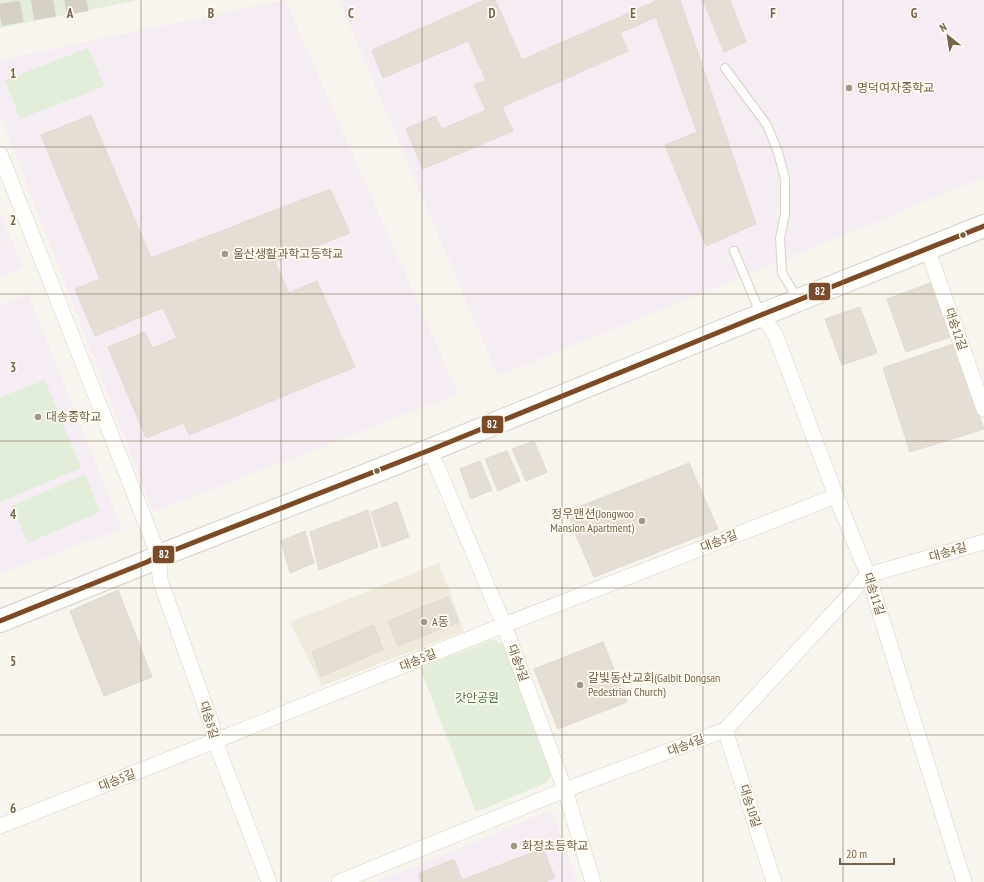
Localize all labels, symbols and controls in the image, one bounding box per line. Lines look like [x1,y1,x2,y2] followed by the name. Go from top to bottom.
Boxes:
[66,5,74,22] text: A
[208,5,214,22] text: B
[348,5,354,22] text: C
[489,5,496,22] text: D
[630,5,636,22] text: E
[770,5,776,22] text: F
[911,5,918,22] text: G
[928,16,968,56] north arrow
[937,20,949,35] text: N
[10,65,16,82] text: 1
[857,80,934,95] place label: 명덕여자중학교
[844,83,854,93] marker: 명덕여자중학교
[10,212,16,229] text: 2
[958,230,968,240] unlabelled marker
[233,246,343,261] place label: 울산생활과학고등학교
[220,249,230,259] marker: 울산생활과학고등학교
[808,282,831,301] line badge: 82
[815,284,825,298] text: 82
[942,306,971,352] street label: 대송12길
[10,359,16,376] text: 3
[46,409,101,424] place label: 대송중학교
[33,412,43,422] marker: 대송중학교
[481,415,504,434] line badge: 82
[487,417,497,431] text: 82
[372,466,382,476] unlabelled marker
[10,506,17,523] text: 4
[550,506,634,535] place label: 정우맨션(Jongwoo Mansion Apartment)
[637,516,647,526] marker: 정우맨션(Jongwoo Mansion Apartment)
[698,527,739,554] street label: 대송5길
[927,539,968,564] street label: 대송4길
[152,545,175,564] line badge: 82
[159,547,169,561] text: 82
[861,571,888,617] street label: 대송11길
[432,614,449,629] place label: A동
[419,617,429,627] marker: A동
[505,642,532,683] street label: 대송9길
[397,645,438,674] street label: 대송5길
[10,653,16,670] text: 5
[588,670,720,699] place label: 갈빛동산교회(Galbit Dongsan Pedestrian Church)
[575,680,585,690] marker: 갈빛동산교회(Galbit Dongsan Pedestrian Church)
[455,690,499,705] park label: 갓안공원
[197,699,222,740] street label: 대송8길
[665,731,706,758] street label: 대송4길
[96,766,137,793] street label: 대송5길
[737,783,764,829] street label: 대송10길
[10,800,16,817] text: 6
[522,838,588,853] place label: 화정초등학교
[840,840,894,866] scale bar
[509,841,519,851] marker: 화정초등학교
[846,846,867,861] text: 20 m

